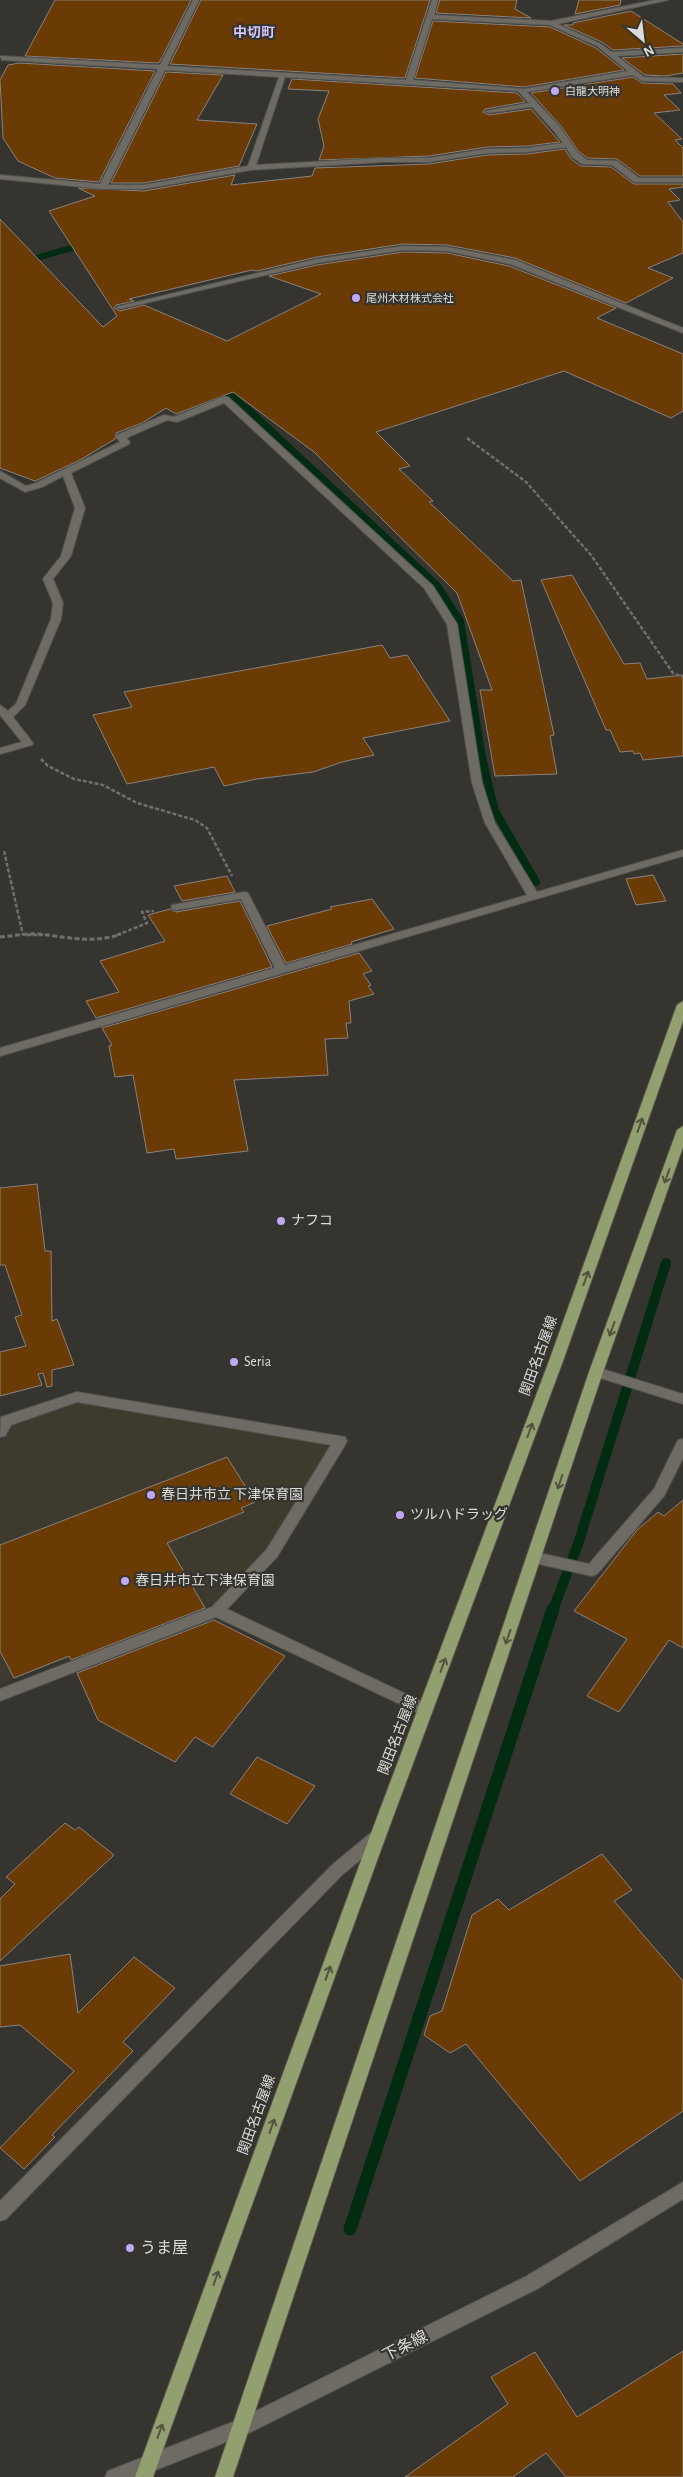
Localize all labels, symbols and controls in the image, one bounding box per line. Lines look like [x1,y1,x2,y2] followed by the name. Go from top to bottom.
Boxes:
[618,15,668,65] north arrow
[233,25,275,40] district label: 中切町
[641,42,656,59] text: N
[549,85,561,97] marker: 白龍大明神
[565,85,620,97] place label: 白龍大明神
[350,292,362,304] marker: 尾州木材株式会社
[366,292,454,304] place label: 尾州木材株式会社
[636,1117,645,1133] one-way arrow
[662,1167,671,1183] one-way arrow
[291,1213,333,1228] place label: ナフコ
[275,1215,287,1227] marker: ナフコ
[582,1270,591,1286] one-way arrow
[517,1314,560,1398] street label: 関田名古屋線
[607,1320,616,1336] one-way arrow
[244,1355,272,1369] place label: Seria
[228,1356,240,1368] marker: Seria
[526,1423,535,1439] one-way arrow
[554,1474,564,1490] one-way arrow
[161,1486,303,1502] place label: 春日井市立 下津保育園
[145,1489,157,1501] marker: 春日井市立 下津保育園
[410,1507,508,1522] place label: ツルハドラッグ
[394,1509,406,1521] marker: ツルハドラッグ
[135,1572,275,1588] place label: 春日井市立下津保育園
[119,1575,131,1587] marker: 春日井市立下津保育園
[503,1628,513,1644] one-way arrow
[439,1657,448,1673] one-way arrow
[375,1693,420,1777] street label: 関田名古屋線
[324,1966,333,1981] one-way arrow
[235,2073,278,2157] street label: 関田名古屋線
[268,2119,277,2134] one-way arrow
[140,2240,188,2256] place label: うま屋
[124,2242,136,2254] marker: うま屋
[212,2271,221,2287] one-way arrow
[380,2327,430,2364] street label: 下条線
[156,2424,165,2439] one-way arrow

